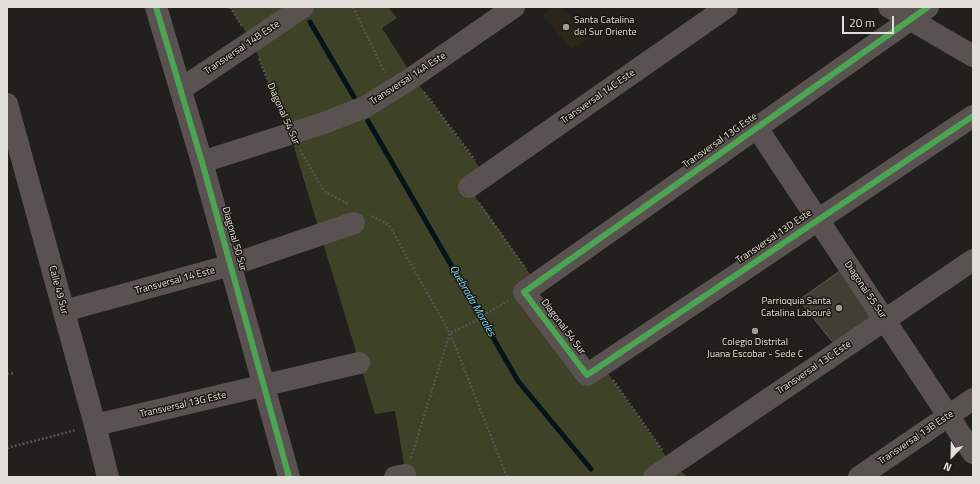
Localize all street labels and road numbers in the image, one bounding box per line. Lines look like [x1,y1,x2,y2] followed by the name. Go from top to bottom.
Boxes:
[202,18,282,78] street label: Transversal 14B Este
[368,50,448,108] street label: Transversal 14A Este
[559,67,637,127] street label: Transversal 14C Este
[264,81,302,147] street label: Diagonal 54 Sur
[680,111,760,171] street label: Transversal 13G Este
[219,205,249,273] street label: Diagonal 50 Sur
[734,207,814,267] street label: Transversal 13D Este
[841,259,889,321] street label: Diagonal 55 Sur
[46,264,70,316] street label: Calle 49 Sur
[134,265,216,297] street label: Transversal 14 Este
[538,297,588,357] street label: Diagonal 54 Sur
[774,338,854,398] street label: Transversal 13C Este
[139,389,227,421] street label: Transversal 13G Este
[876,408,956,468] street label: Transversal 13B Este

